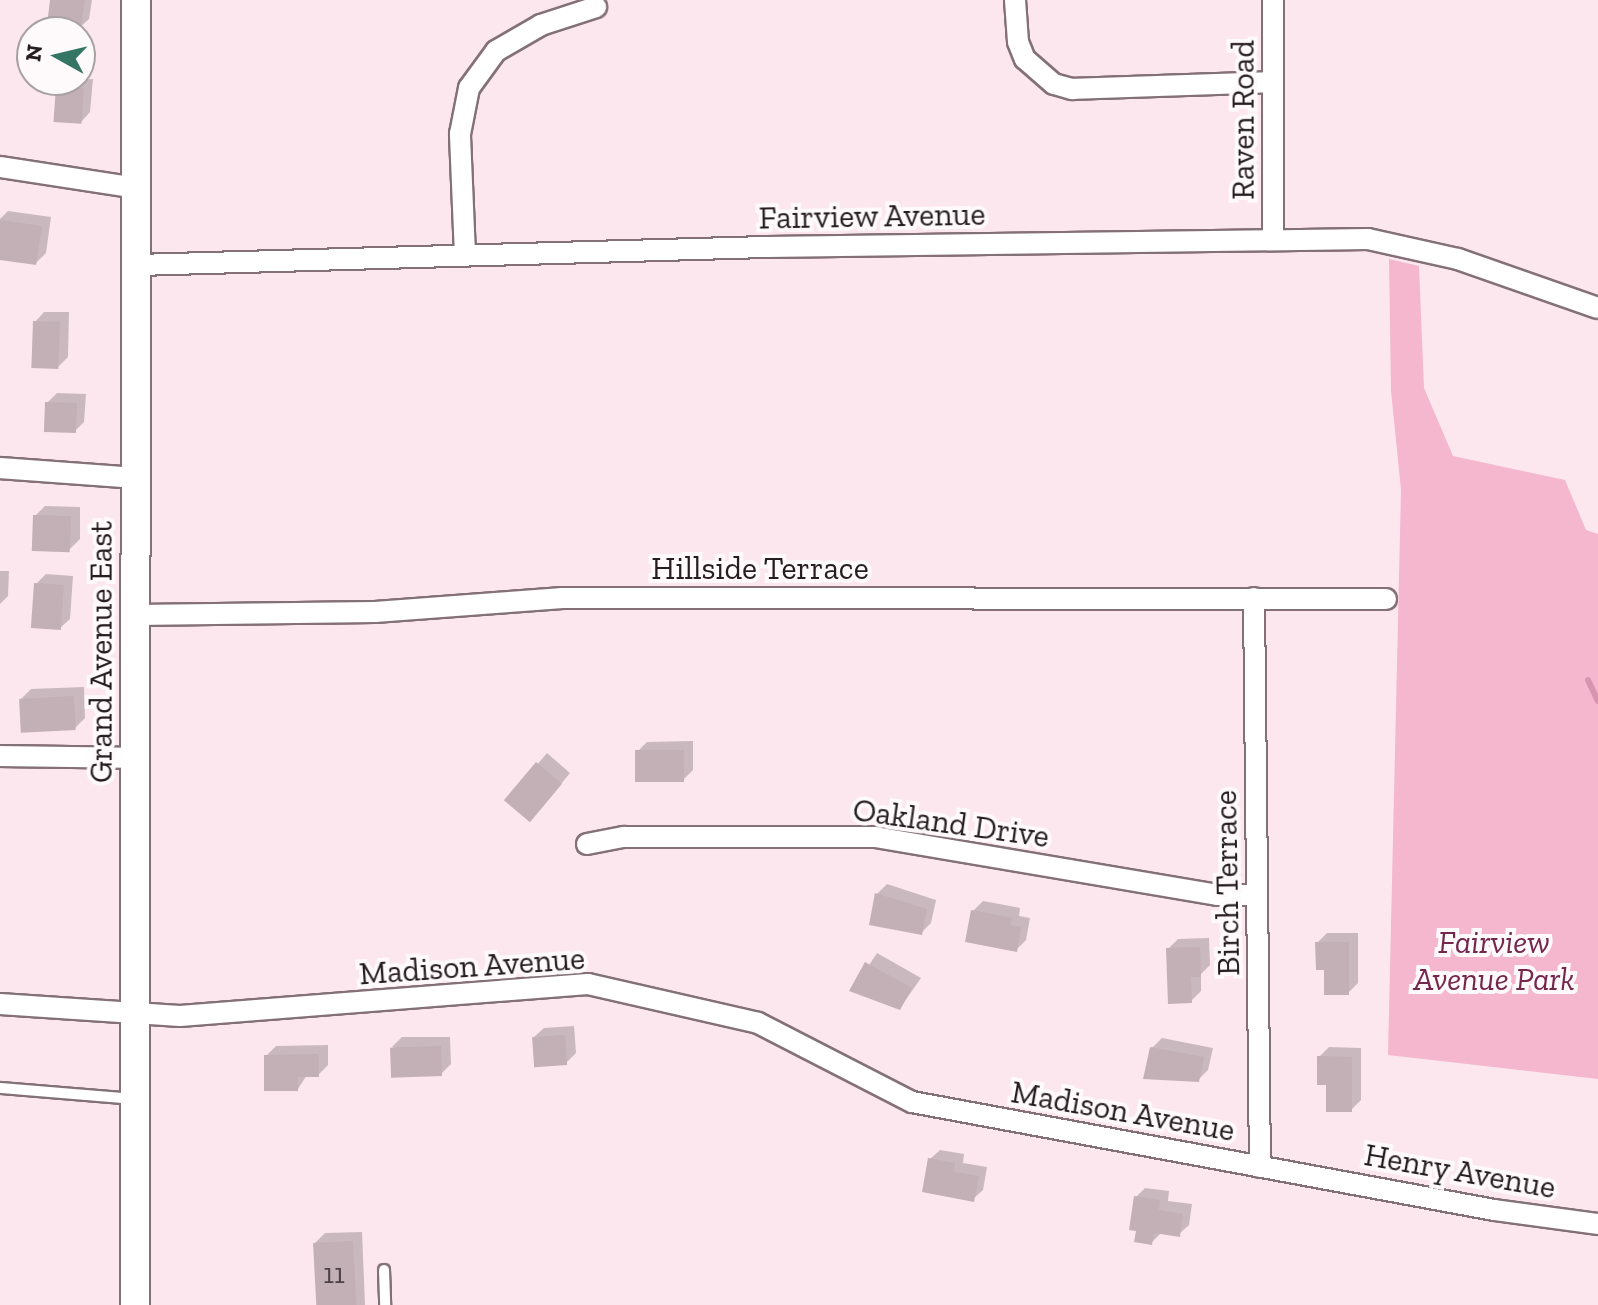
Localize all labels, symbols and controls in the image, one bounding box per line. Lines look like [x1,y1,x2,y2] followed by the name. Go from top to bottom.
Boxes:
[16,16,96,96] north arrow
[1224,40,1262,200] street label: Raven Road
[19,43,48,63] text: N
[757,195,987,237] street label: Fairview Avenue
[82,521,120,783] street label: Grand Avenue East
[651,549,869,587] street label: Hillside Terrace
[1206,789,1248,977] street label: Birch Terrace
[850,790,1052,856] street label: Oakland Drive
[1413,924,1575,999] park label: Fairview Avenue Park
[357,939,587,993] street label: Madison Avenue
[1008,1072,1238,1150] street label: Madison Avenue
[1361,1135,1559,1207] street label: Henry Avenue
[323,1257,345,1291] house number: 11

